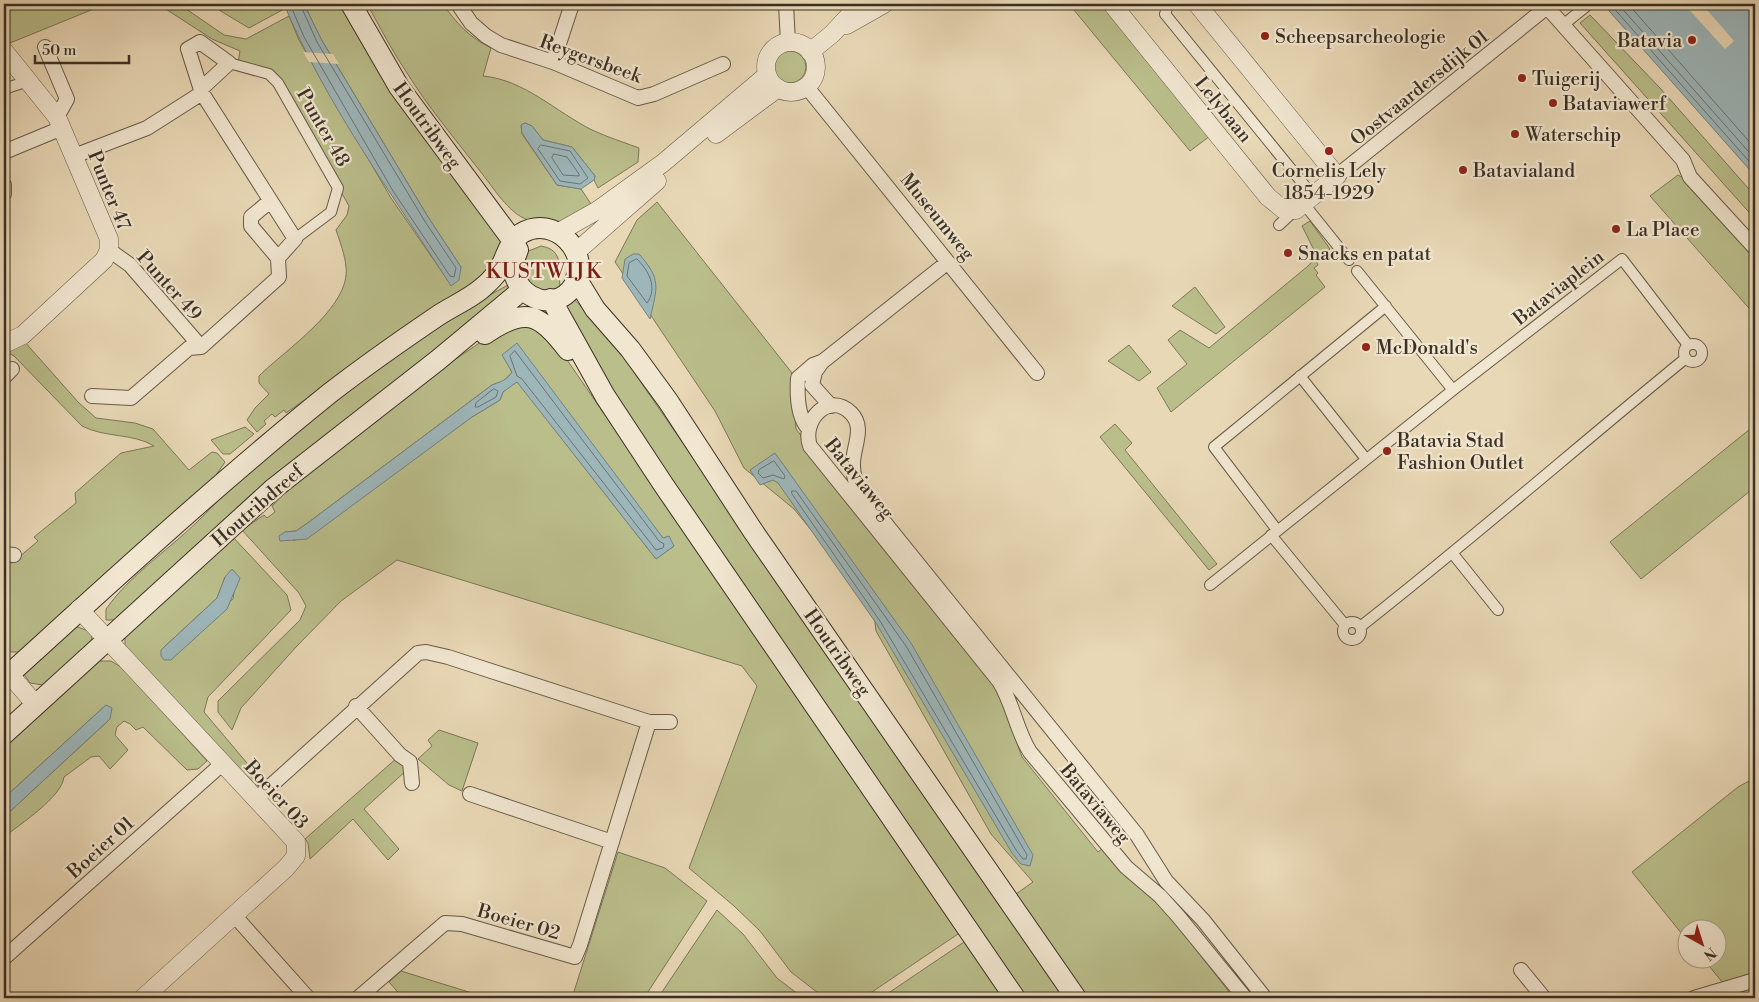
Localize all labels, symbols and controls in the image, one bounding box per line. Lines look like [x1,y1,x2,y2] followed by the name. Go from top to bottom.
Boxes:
[1275,25,1446,49] place label: Scheepsarcheologie
[1346,25,1494,151] street label: Oostvaardersdijk 01
[536,29,646,89] street label: Reygersbeek
[1616,29,1682,53] place label: Batavia
[1259,30,1271,42] marker: Scheepsarcheologie
[35,32,129,64] scale bar
[1686,34,1698,46] marker: Batavia
[42,41,76,60] text: 50 m
[1532,67,1601,91] place label: Tuigerij
[1189,72,1257,148] street label: Lelybaan
[1516,72,1528,84] marker: Tuigerij
[388,78,467,174] street label: Houtribweg
[291,84,355,171] street label: Punter 48
[1562,92,1667,116] place label: Bataviawerf
[1547,97,1559,109] marker: Bataviawerf
[1524,123,1621,147] place label: Waterschip
[1509,128,1521,140] marker: Waterschip
[1323,145,1335,157] marker: Cornelis Lely 1854-1929
[82,147,136,234] street label: Punter 47
[1272,159,1387,205] place label: Cornelis Lely 1854-1929
[1472,159,1575,183] place label: Batavialand
[1457,164,1469,176] marker: Batavialand
[895,168,980,265] street label: Museumweg
[1626,218,1700,242] place label: La Place
[1610,223,1622,235] marker: La Place
[1298,242,1431,266] place label: Snacks en patat
[1508,245,1609,331] street label: Bataviaplein
[131,246,207,326] street label: Punter 49
[1282,247,1294,259] marker: Snacks en patat
[486,259,603,285] district label: KUSTWIJK
[1376,336,1478,360] place label: McDonald's
[1360,341,1372,353] marker: McDonald's
[1396,429,1525,475] place label: Batavia Stad Fashion Outlet
[819,433,899,524] street label: Bataviaweg
[1381,445,1393,457] marker: Batavia Stad Fashion Outlet
[207,459,309,552] street label: Houtribdreef
[798,604,876,701] street label: Houtribweg
[238,754,314,834] street label: Boeier 03
[1054,758,1136,849] street label: Bataviaweg
[62,811,139,885] street label: Boeier 01
[474,898,563,945] street label: Boeier 02
[1676,920,1726,970] north arrow
[1700,943,1720,964] text: N

